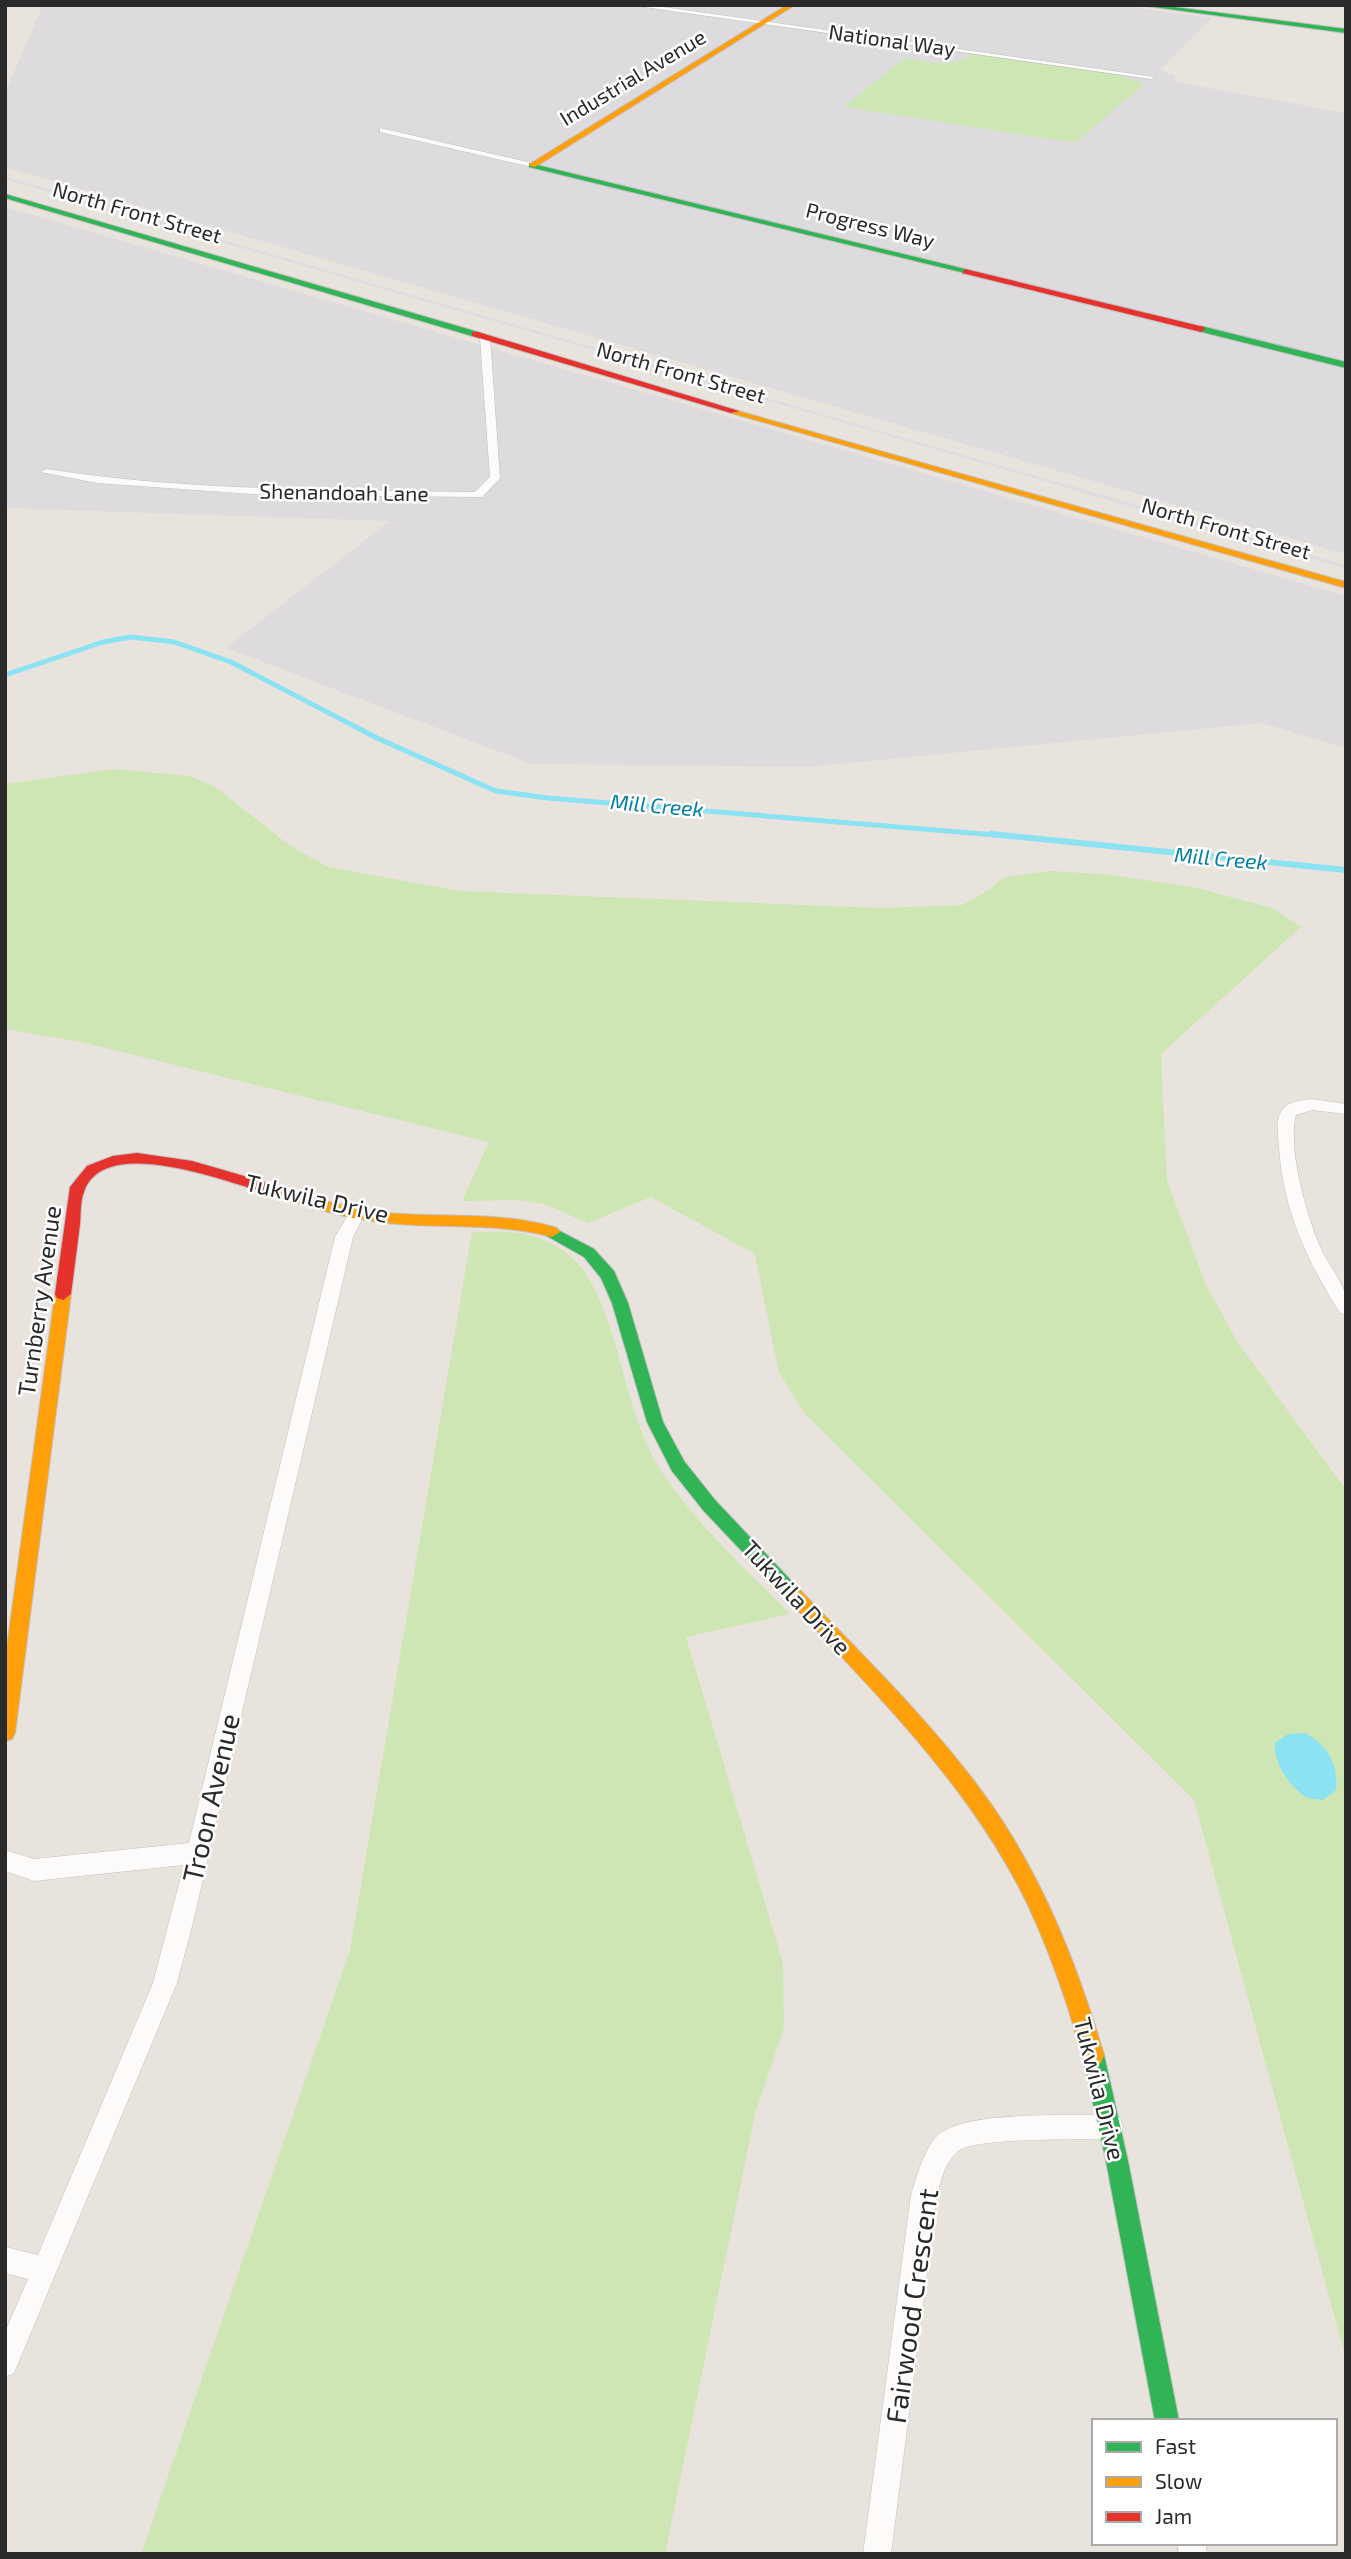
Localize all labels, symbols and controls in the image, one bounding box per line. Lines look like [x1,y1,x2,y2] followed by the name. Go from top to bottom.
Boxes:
[827,18,957,61] street label: National Way
[555,23,710,130] street label: Industrial Avenue
[50,176,225,248] street label: North Front Street
[803,196,937,253] street label: Progress Way
[594,336,769,408] street label: North Front Street
[259,478,429,505] street label: Shenandoah Lane
[1139,492,1314,564] street label: North Front Street
[609,788,705,821] water label: Mill Creek
[1173,841,1269,874] water label: Mill Creek
[243,1167,392,1228] street label: Tukwila Drive
[11,1204,66,1398] street label: Turnberry Avenue
[737,1534,858,1660] street label: Tukwila Drive
[174,1710,246,1885] street label: Troon Avenue
[1069,2014,1132,2163] street label: Tukwila Drive
[878,2186,944,2425] street label: Fairwood Crescent
[1092,2419,1337,2545] legend
[1155,2433,1196,2458] text: Fast
[1155,2468,1202,2493] text: Slow
[1155,2503,1192,2528] text: Jam

